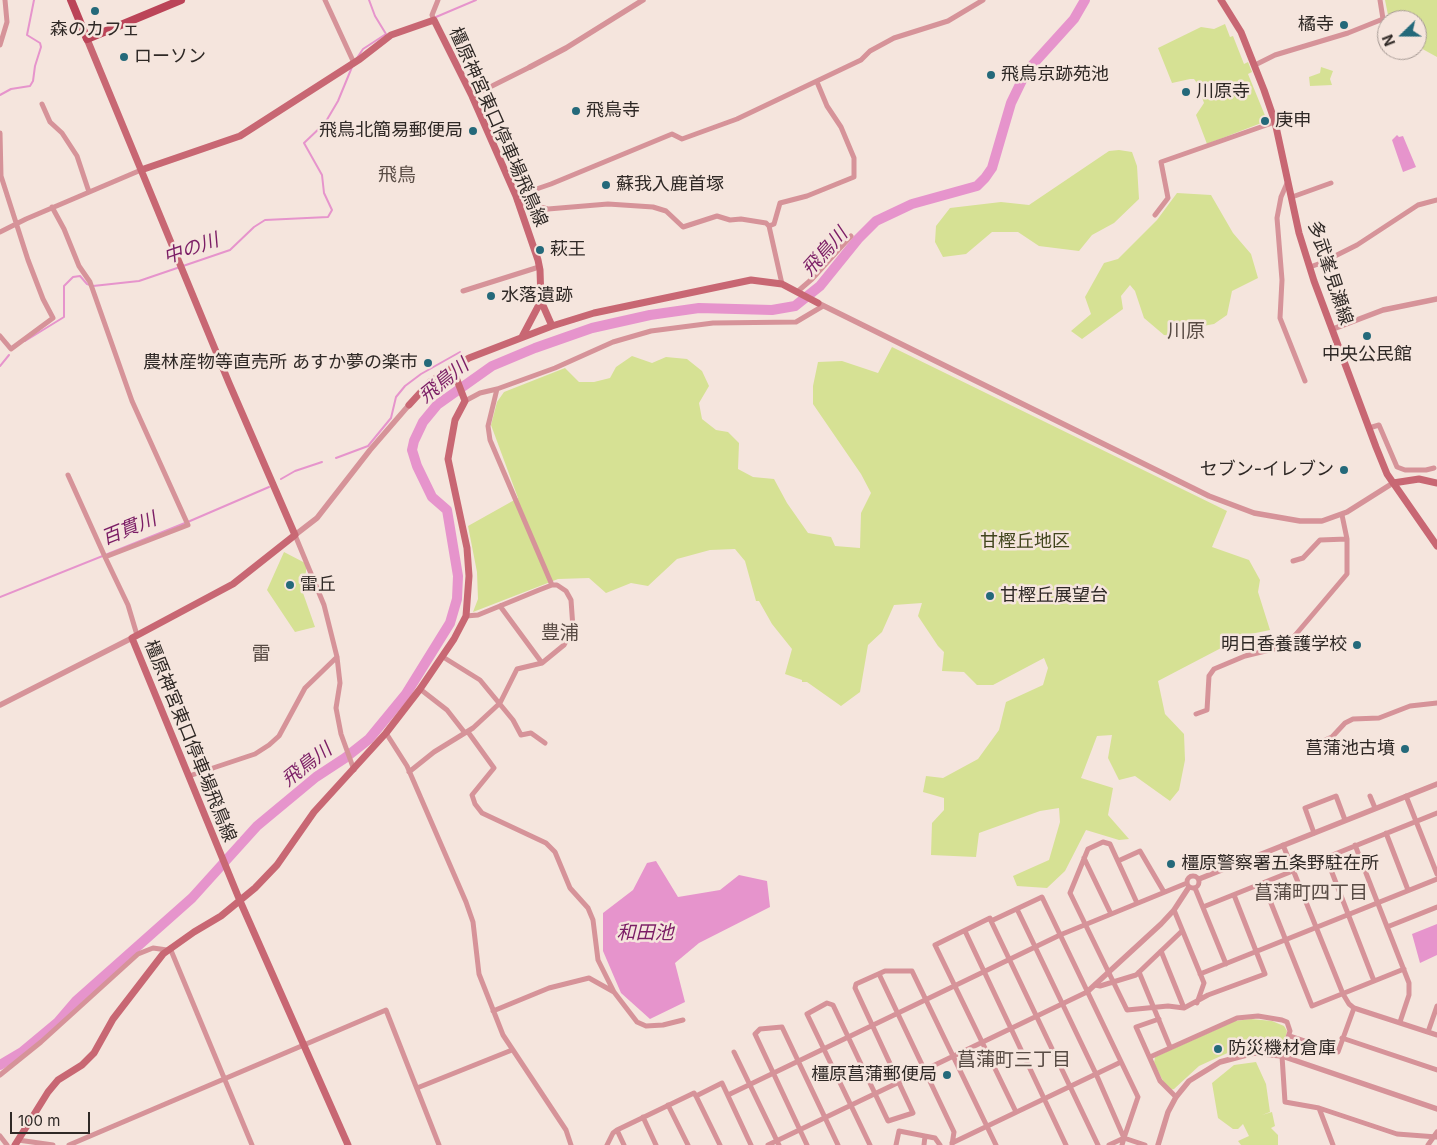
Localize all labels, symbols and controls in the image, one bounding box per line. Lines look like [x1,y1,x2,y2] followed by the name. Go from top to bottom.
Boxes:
[89,5,101,17] marker: 森のカフェ
[1377,10,1427,60] north arrow
[1298,14,1334,36] place label: 橘寺
[50,19,140,41] place label: 森のカフェ
[1338,19,1350,31] marker: 橘寺
[444,24,552,230] street label: 橿原神宮東口停車場飛鳥線
[1379,32,1398,49] text: N
[134,46,206,68] place label: ローソン
[118,51,130,63] marker: ローソン
[1001,64,1109,86] place label: 飛鳥京跡苑池
[985,69,997,81] marker: 飛鳥京跡苑池
[1196,81,1250,103] place label: 川原寺
[1180,86,1192,98] marker: 川原寺
[586,100,640,122] place label: 飛鳥寺
[570,105,582,117] marker: 飛鳥寺
[1275,110,1311,132] place label: 庚申
[1259,115,1271,127] marker: 庚申
[319,120,463,142] place label: 飛鳥北簡易郵便局
[467,125,479,137] marker: 飛鳥北簡易郵便局
[378,164,416,186] district label: 飛鳥
[616,174,724,196] place label: 蘇我入鹿首塚
[600,179,612,191] marker: 蘇我入鹿首塚
[1303,218,1357,328] street label: 多武峯見瀬線
[797,223,853,281] water label: 飛鳥川
[160,229,222,269] water label: 中の川
[550,239,586,261] place label: 萩王
[534,244,546,256] marker: 萩王
[501,285,573,307] place label: 水落遺跡
[485,290,497,302] marker: 水落遺跡
[1167,320,1205,342] district label: 川原
[1361,330,1373,342] marker: 中央公民館
[1322,344,1412,366] place label: 中央公民館
[143,352,418,374] place label: 農林産物等直売所 あすか夢の楽市
[415,354,473,408] water label: 飛鳥川
[422,357,434,369] marker: 農林産物等直売所 あすか夢の楽市
[1200,459,1334,481] place label: セブン-イレブン
[1338,464,1350,476] marker: セブン-イレブン
[98,508,160,550] water label: 百貫川
[980,531,1070,553] park label: 甘樫丘地区
[300,574,336,596] place label: 雷丘
[284,579,296,591] marker: 雷丘
[1000,585,1108,607] place label: 甘樫丘展望台
[984,590,996,602] marker: 甘樫丘展望台
[541,622,579,644] district label: 豊浦
[1221,634,1347,656] place label: 明日香養護学校
[140,637,240,845] street label: 橿原神宮東口停車場飛鳥線
[1351,639,1363,651] marker: 明日香養護学校
[252,643,270,665] district label: 雷
[278,738,336,792] water label: 飛鳥川
[1305,738,1395,760] place label: 菖蒲池古墳
[1399,743,1411,755] marker: 菖蒲池古墳
[1181,853,1379,875] place label: 橿原警察署五条野駐在所
[1165,858,1177,870] marker: 橿原警察署五条野駐在所
[1254,882,1368,904] district label: 菖蒲町四丁目
[617,922,673,944] water label: 和田池
[1228,1038,1336,1060] place label: 防災機材倉庫
[1212,1043,1224,1055] marker: 防災機材倉庫
[957,1049,1071,1071] district label: 菖蒲町三丁目
[811,1064,937,1086] place label: 橿原菖蒲郵便局
[941,1069,953,1081] marker: 橿原菖蒲郵便局
[12,1102,92,1134] scale bar
[18,1111,60,1130] text: 100 m

